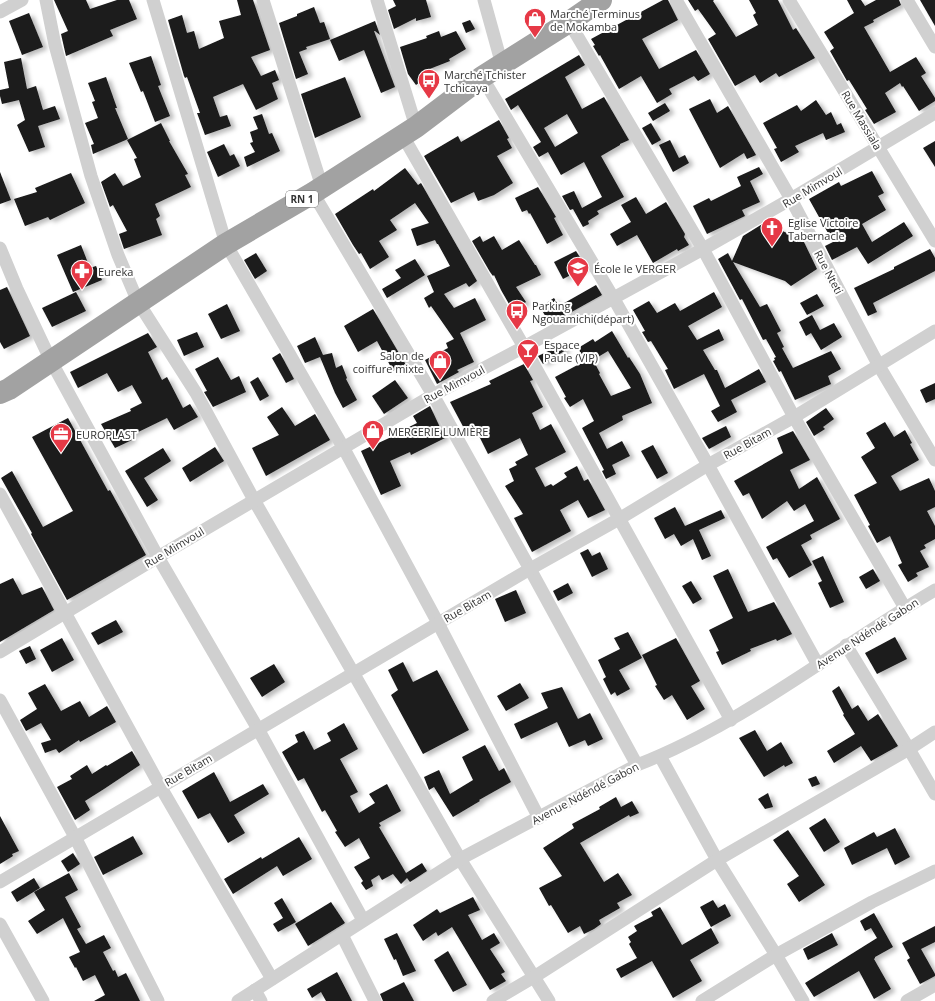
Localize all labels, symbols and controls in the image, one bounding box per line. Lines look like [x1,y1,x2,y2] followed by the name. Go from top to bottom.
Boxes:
[522,6,548,39] shop icon: Marché Terminus de Mokamba
[550,6,640,34] place label: Marché Terminus de Mokamba
[416,67,442,100] bus stop icon: Marché Tchister Tchicaya
[444,67,527,95] place label: Marché Tchister Tchicaya
[838,87,886,153] street label: Rue Massiala
[779,163,845,211] street label: Rue Mimvoul
[286,191,318,207] road number: RN 1
[759,215,785,248] church icon: Eglise Victoire Tabernacle
[788,215,859,243] place label: Eglise Victoire Tabernacle
[811,247,847,297] street label: Rue Nteti
[565,255,591,288] school or university icon: École le VERGER
[69,258,95,291] pharmacy icon: Eureka
[594,261,676,276] place label: École le VERGER
[98,264,133,279] place label: Eureka
[504,298,530,331] bus stop icon: Parking Ngouamichi(départ)
[532,298,634,326] place label: Parking Ngouamichi(départ)
[515,337,541,370] bar icon: Espace Paule (VIP)
[544,337,598,365] place label: Espace Paule (VIP)
[353,348,424,376] place label: Salon de coiffure mixte
[427,348,453,381] shop icon: Salon de coiffure mixte
[421,362,487,406] street label: Rue Mimvoul
[360,418,386,451] shop icon: MERCERIE LUMIÈRE
[48,421,74,454] office icon: EUROPLAST
[388,424,488,439] place label: MERCERIE LUMIÈRE
[720,424,774,462] street label: Rue Bitam
[76,427,137,442] place label: EUROPLAST
[141,523,207,571] street label: Rue Mimvoul
[440,586,494,626] street label: Rue Bitam
[813,594,921,672] street label: Avenue Ndéndé Gabon
[161,750,215,790] street label: Rue Bitam
[529,758,641,828] street label: Avenue Ndéndé Gabon

